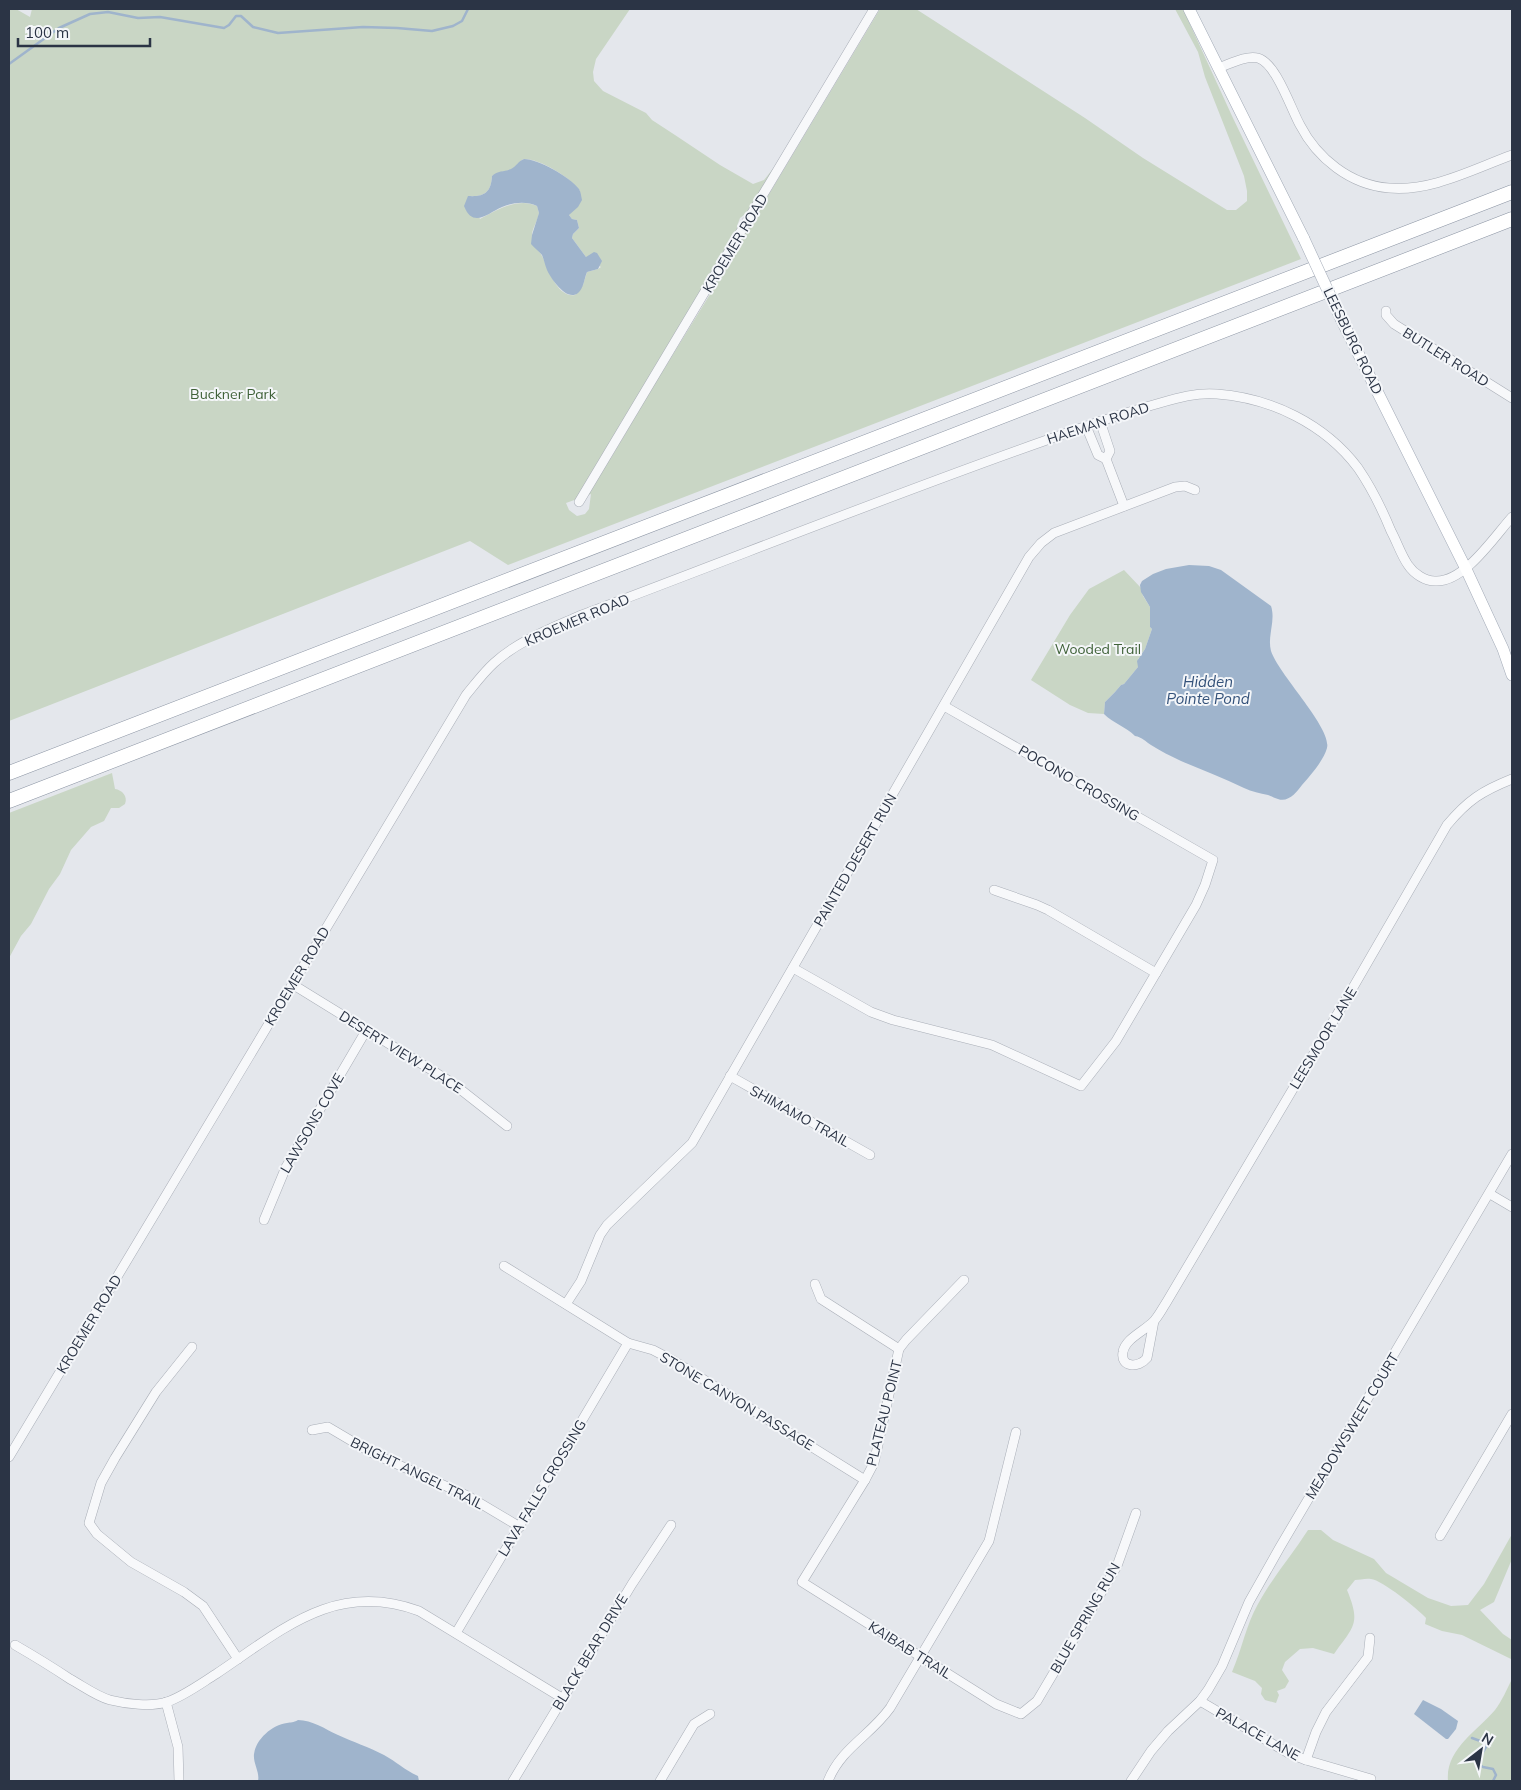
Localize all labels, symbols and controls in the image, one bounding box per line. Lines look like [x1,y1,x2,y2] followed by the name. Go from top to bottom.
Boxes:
[18,15,150,47] scale bar
[25,23,69,42] text: 100 m
[698,190,772,296] street label: KROEMER ROAD
[1319,285,1387,397] street label: LEESBURG ROAD
[1400,323,1492,391] street label: BUTLER ROAD
[190,385,277,403] park label: Buckner Park
[1044,398,1152,448] street label: HAEMAN ROAD
[522,590,632,650] street label: KROEMER ROAD
[1055,640,1141,658] park label: Wooded Trail
[1166,672,1250,708] water label: Hidden Pointe Pond
[1015,741,1143,825] street label: POCONO CROSSING
[810,790,900,930] street label: PAINTED DESERT RUN
[260,923,334,1029] street label: KROEMER ROAD
[1285,984,1361,1092] street label: LEESMOOR LANE
[336,1007,466,1097] street label: DESERT VIEW PLACE
[276,1070,348,1176] street label: LAWSONS COVE
[747,1081,853,1151] street label: SHIMAMO TRAIL
[52,1271,126,1377] street label: KROEMER ROAD
[657,1348,817,1454] street label: STONE CANYON PASSAGE
[1301,1349,1403,1502] street label: MEADOWSWEET COURT
[862,1358,906,1468] street label: PLATEAU POINT
[494,1416,590,1560] street label: LAVA FALLS CROSSING
[347,1433,487,1513] street label: BRIGHT ANGEL TRAIL
[1046,1559,1124,1677] street label: BLUE SPRING RUN
[548,1591,632,1713] street label: BLACK BEAR DRIVE
[865,1617,955,1683] street label: KAIBAB TRAIL
[1213,1703,1303,1765] street label: PALACE LANE
[1456,1725,1506,1775] north arrow
[1479,1728,1497,1749] text: N

